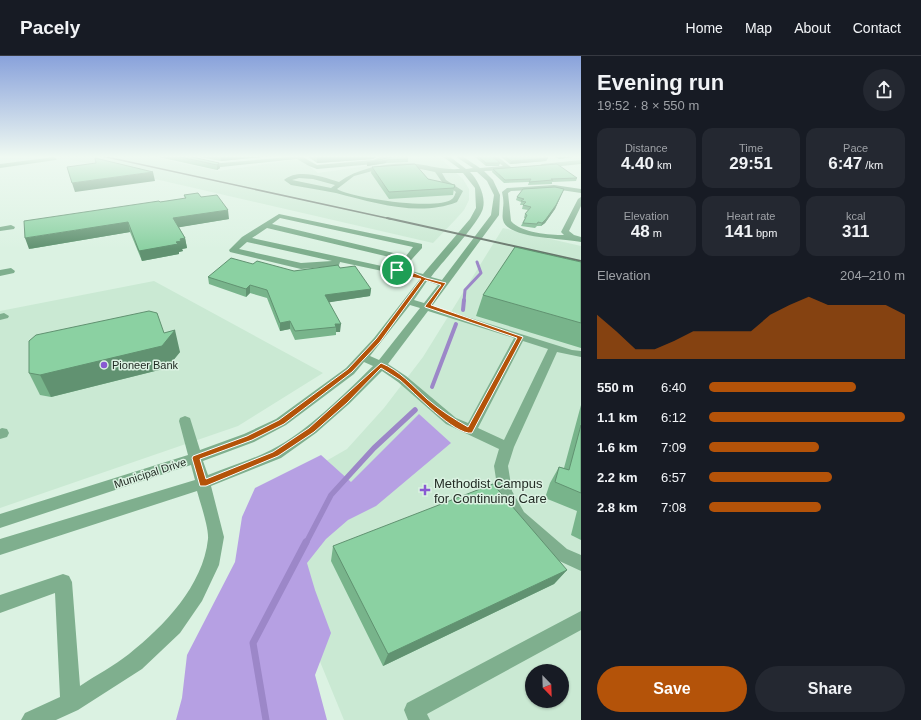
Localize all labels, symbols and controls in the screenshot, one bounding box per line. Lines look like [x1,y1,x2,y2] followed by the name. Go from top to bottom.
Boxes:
[20,17,80,38] text: Pacely
[686,20,723,36] text: Home
[745,20,772,36] text: Map
[794,20,831,36] text: About
[853,20,901,36] text: Contact
[863,69,905,111] button: share
[597,70,724,95] text: Evening run
[597,98,699,113] text: 19:52 · 8 × 550 m
[625,142,668,154] text: Distance
[739,142,763,154] text: Time
[843,142,868,154] text: Pace
[621,154,654,173] text: 4.40
[729,154,773,173] text: 29:51
[828,154,862,173] text: 6:47
[654,159,672,171] text: km
[862,159,883,171] text: /km
[624,210,669,222] text: Elevation
[727,210,775,222] text: Heart rate
[846,210,865,222] text: kcal
[631,222,650,241] text: 48
[725,222,753,241] text: 141
[842,222,869,241] text: 311
[650,227,662,239] text: m
[753,227,777,239] text: bpm
[380,253,414,287] pin
[386,259,408,281] icon: arrive
[597,268,650,283] text: Elevation
[840,268,905,283] text: 204–210 m
[112,359,179,371] place label: Pioneer Bank
[99,360,109,370] marker: Pioneer Bank
[597,380,634,395] text: 550 m
[661,380,686,395] text: 6:40
[597,410,637,425] text: 1.1 km
[661,410,686,425] text: 6:12
[597,440,637,455] text: 1.6 km
[661,440,686,455] text: 7:09
[112,456,188,490] street label: Municipal Drive
[597,470,637,485] text: 2.2 km
[661,470,686,485] text: 6:57
[434,476,547,506] place label: Methodist Campus for Continuing Care
[419,484,431,496] marker: Methodist Campus for Continuing Care
[597,500,637,515] text: 2.8 km
[661,500,686,515] text: 7:08
[525,664,569,708] north arrow
[525,664,569,708] map controls
[597,666,747,712] button: Save
[755,666,905,712] button: Share

